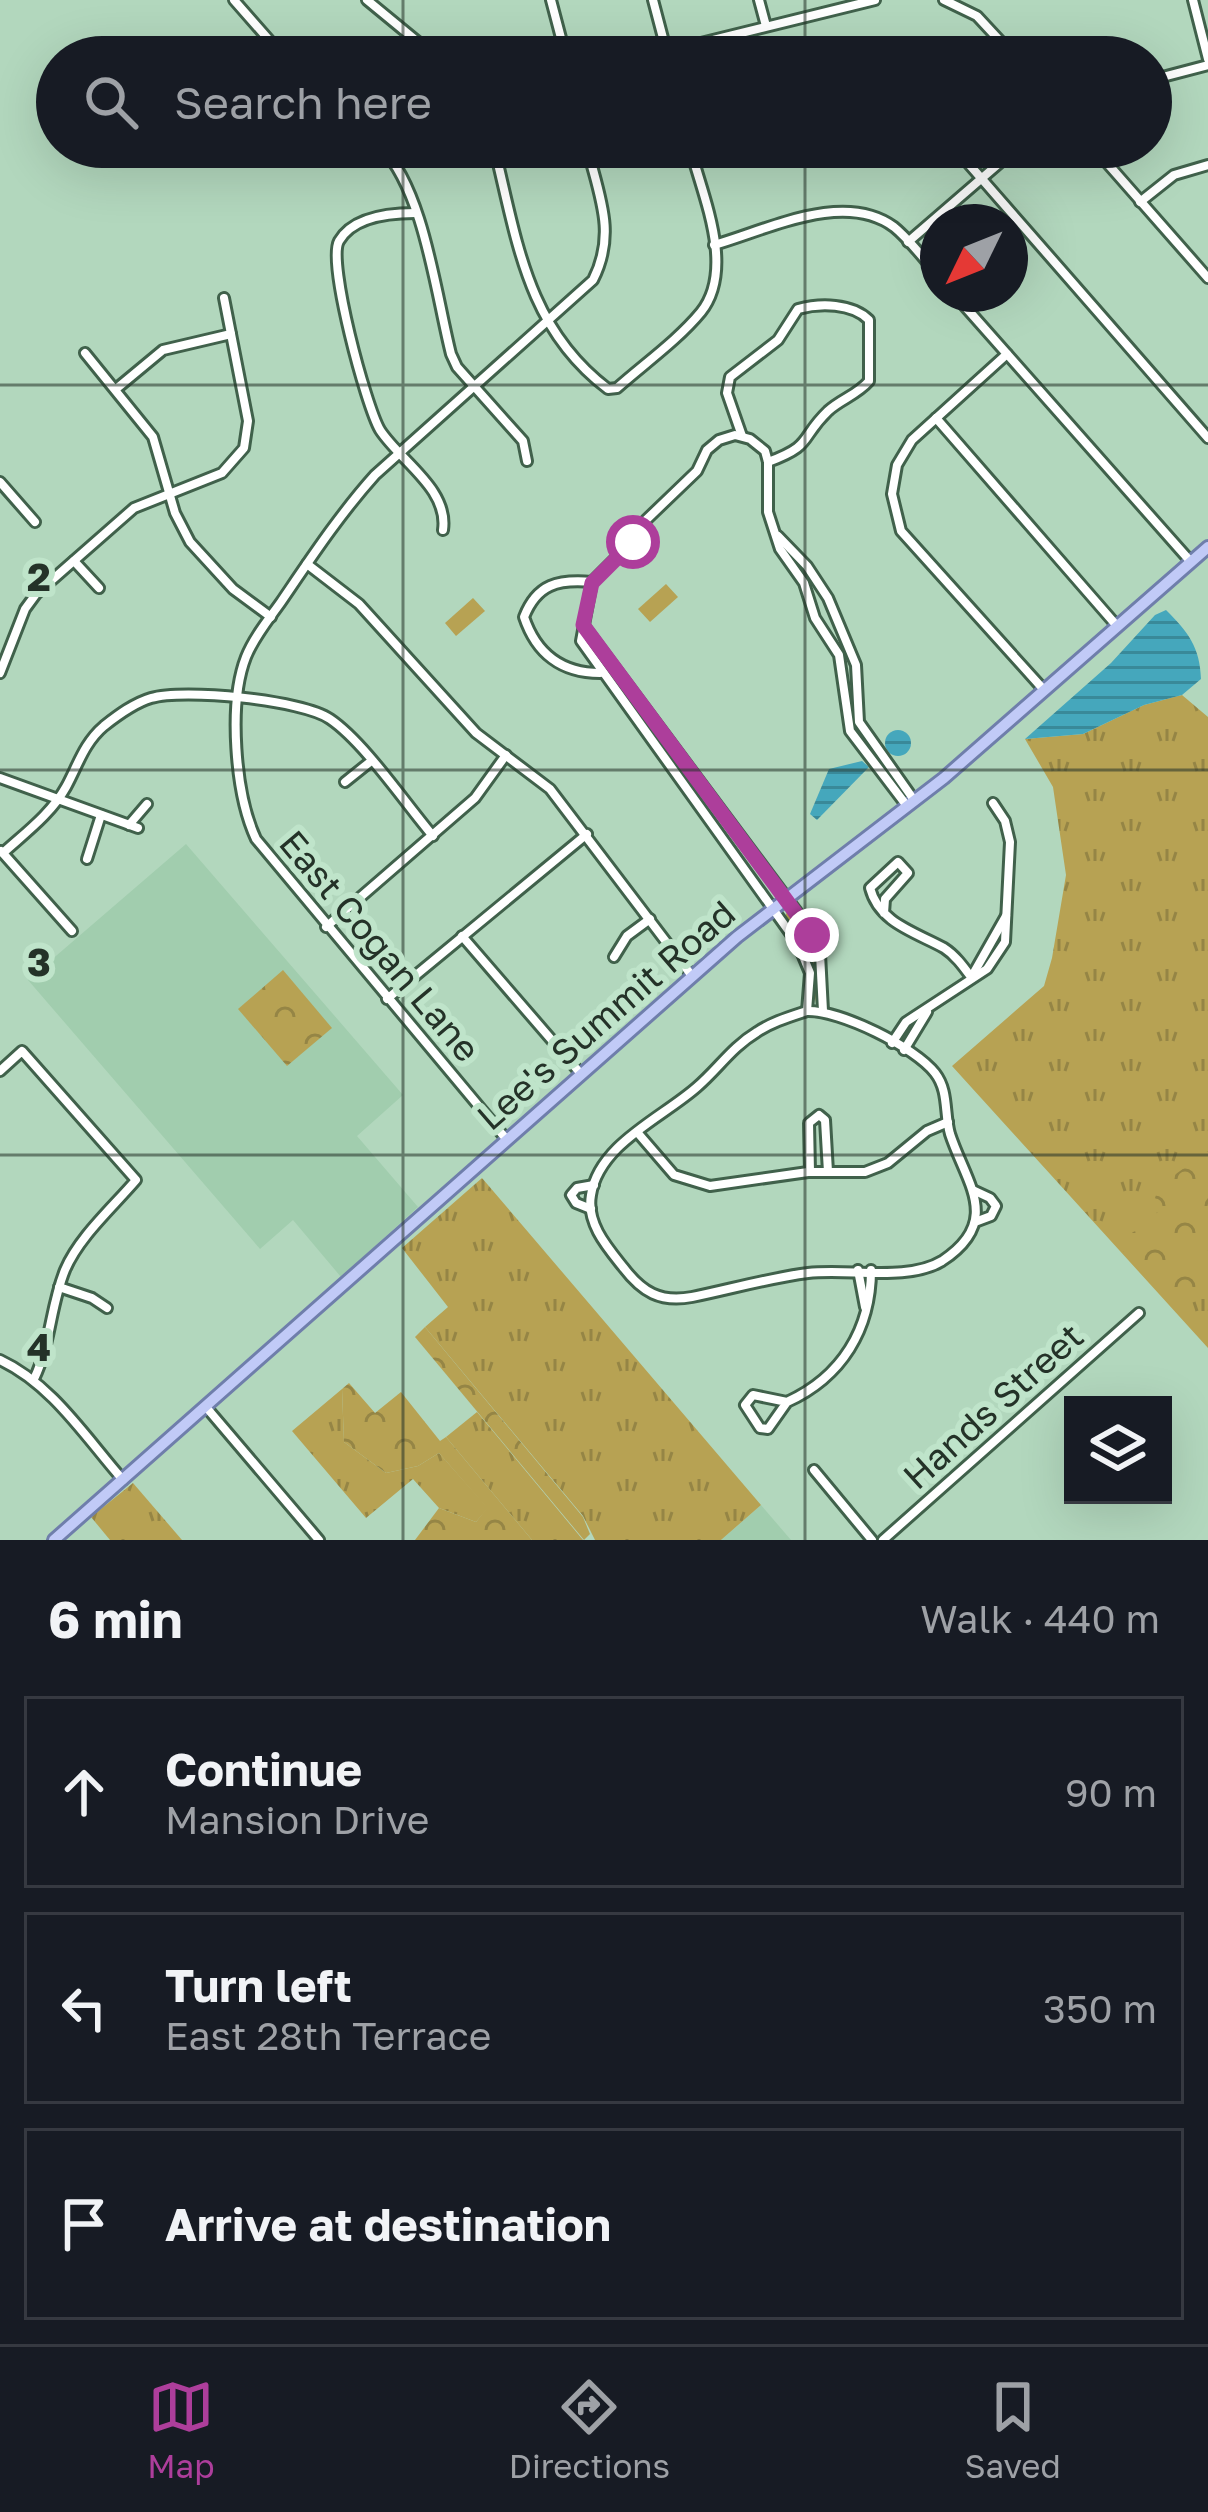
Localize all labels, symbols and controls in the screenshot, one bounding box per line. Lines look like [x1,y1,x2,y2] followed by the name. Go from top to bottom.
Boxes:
[36,36,1172,168] search box
[78,69,144,135] icon: search
[174,75,432,129] text: Search here
[920,204,1028,312] north arrow
[606,515,660,569] route start
[27,553,51,600] text: 2
[271,821,490,1070] street label: East Cogan Lane
[468,891,743,1138] street label: Lee's Summit Road
[785,908,839,962] route end
[27,938,51,985] text: 3
[894,1314,1091,1497] street label: Hands Street
[27,1323,51,1370] text: 4
[1064,1396,1172,1504] map controls
[1064,1396,1172,1504] button: layers
[48,1588,183,1649] text: 6 min
[920,1595,1160,1642] text: Walk · 440 m
[165,1742,362,1796] text: Continue
[51,1759,117,1825] icon: ahead
[1065,1769,1157,1816] text: 90 m
[165,1796,429,1843] text: Mansion Drive
[165,1958,352,2012] text: Turn left
[51,1975,117,2041] icon: left
[1043,1985,1157,2032] text: 350 m
[165,2012,491,2059] text: East 28th Terrace
[51,2191,117,2257] icon: arrive
[165,2197,611,2251] text: Arrive at destination
[147,2374,215,2485] tab: Map
[509,2374,670,2485] tab: Directions
[964,2374,1061,2485] tab: Saved

